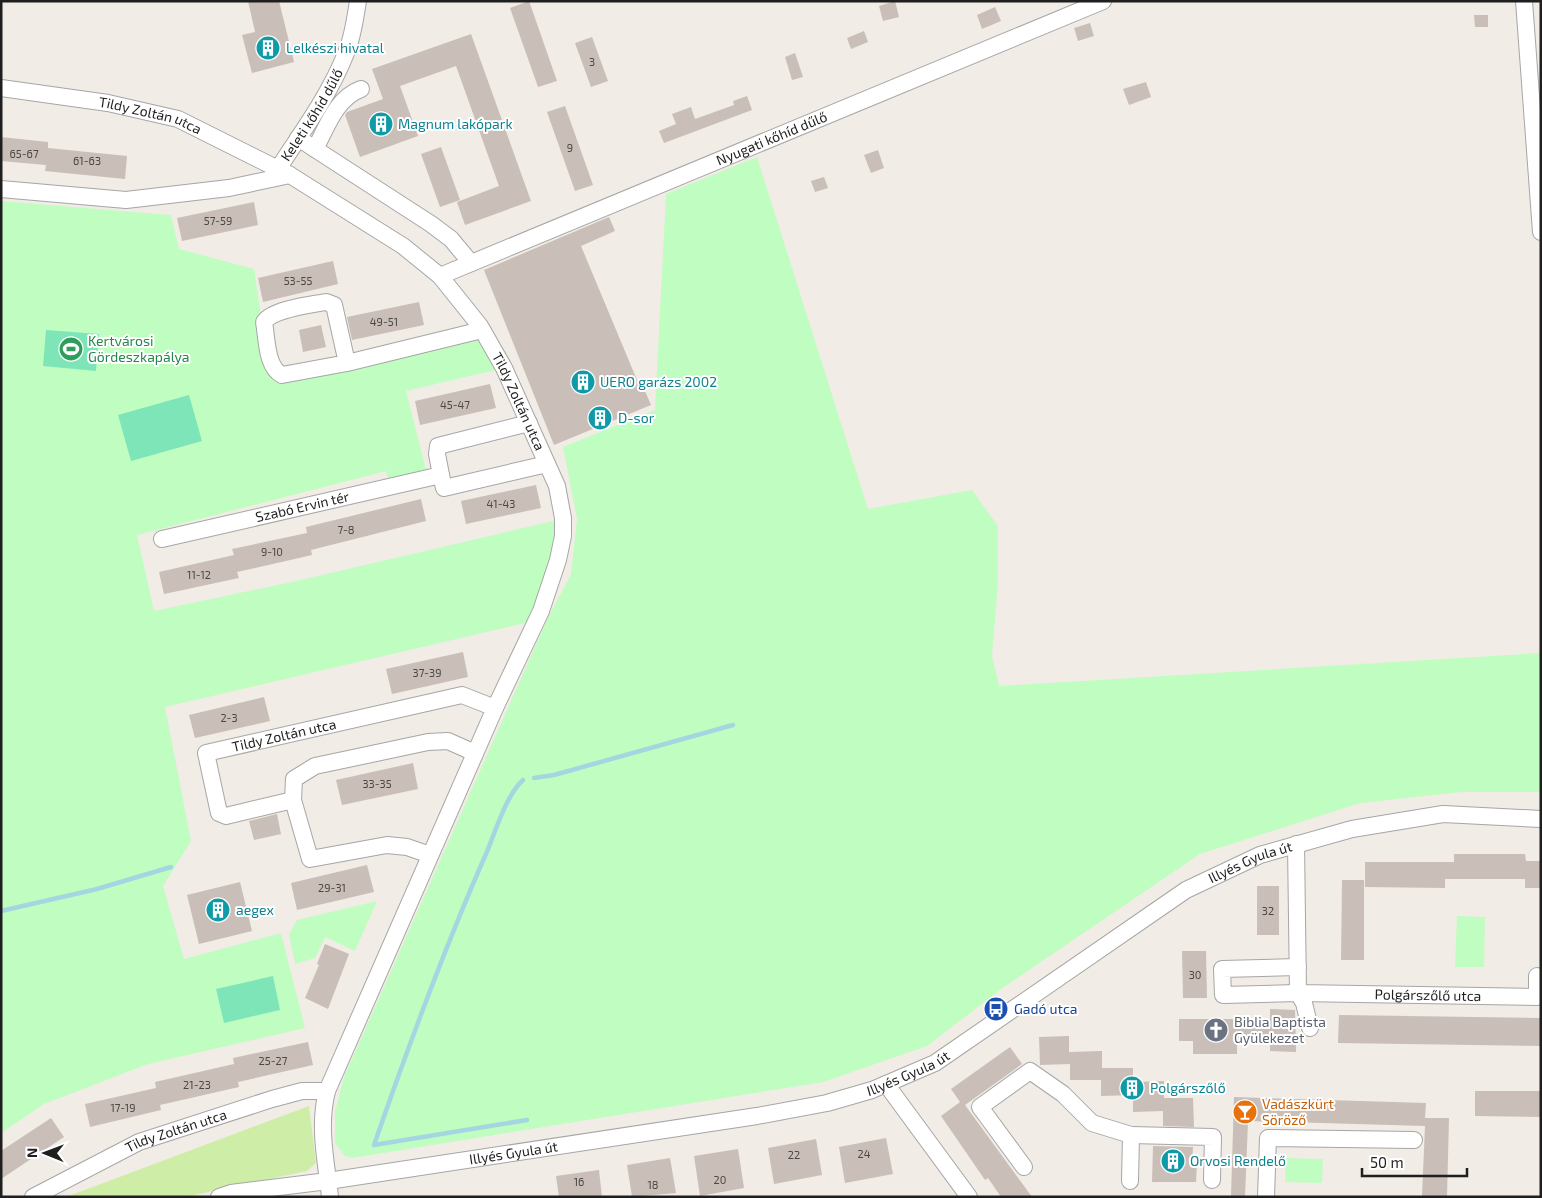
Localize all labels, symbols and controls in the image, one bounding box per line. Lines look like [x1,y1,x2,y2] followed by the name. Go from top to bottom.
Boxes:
[255,35,281,61] building icon: Lelkészi hivatal
[286,39,385,56] place label: Lelkészi hivatal
[589,55,595,68] house number: 3
[277,66,346,164] street label: Keleti kőhíd dűlő
[98,93,205,137] street label: Tildy Zoltán utca
[713,107,829,169] street label: Nyugati kőhíd dűlő
[368,111,394,137] building icon: Magnum lakópark
[398,115,513,132] place label: Magnum lakópark
[567,141,573,154] house number: 9
[9,147,39,160] house number: 65-67
[73,154,101,167] house number: 61-63
[204,214,232,227] house number: 57-59
[284,274,312,287] house number: 53-55
[370,315,398,328] house number: 49-51
[88,332,190,365] place label: Kertvárosi Gördeszkapálya
[58,336,84,362] sports icon: Kertvárosi Gördeszkapálya
[489,349,549,453] street label: Tildy Zoltán utca
[570,369,596,395] building icon: UERO garázs 2002
[600,373,717,390] place label: UERO garázs 2002
[440,398,470,411] house number: 45-47
[587,405,613,431] building icon: D-sor
[618,409,655,426] place label: D-sor
[254,487,351,525] street label: Szabó Ervin tér
[487,497,515,510] house number: 41-43
[337,523,355,536] house number: 7-8
[261,545,283,558] house number: 9-10
[187,568,211,581] house number: 11-12
[413,666,441,679] house number: 37-39
[220,711,238,724] house number: 2-3
[230,715,338,755] street label: Tildy Zoltán utca
[362,777,392,790] house number: 33-35
[1205,837,1294,886] street label: Illyés Gyula út
[318,881,346,894] house number: 29-31
[205,897,231,923] building icon: aegex
[236,901,274,918] place label: aegex
[1262,904,1274,917] house number: 32
[1189,968,1201,981] house number: 30
[1374,985,1481,1004] street label: Polgárszőlő utca
[983,996,1009,1022] bus stop icon: Gadó utca
[1014,1000,1077,1017] place label: Gadó utca
[1234,1013,1326,1046] place label: Biblia Baptista Gyülekezet
[1203,1017,1229,1043] church icon: Biblia Baptista Gyülekezet
[865,1047,953,1099] street label: Illyés Gyula út
[259,1054,288,1067] house number: 25-27
[1119,1075,1145,1101] building icon: Polgárszőlő
[183,1078,211,1091] house number: 21-23
[1150,1079,1226,1096] place label: Polgárszőlő
[1262,1095,1334,1128] place label: Vadászkürt Söröző
[1232,1099,1258,1125] bar icon: Vadászkürt Söröző
[110,1101,136,1114] house number: 17-19
[122,1105,229,1156] street label: Tildy Zoltán utca
[20,1128,70,1178] north arrow
[468,1137,559,1167] street label: Illyés Gyula út
[1362,1146,1467,1178] scale bar
[858,1147,871,1160] house number: 24
[23,1148,40,1158] text: N
[788,1148,800,1161] house number: 22
[1160,1148,1186,1174] building icon: Orvosi Rendelő
[1190,1152,1286,1169] place label: Orvosi Rendelő
[1370,1153,1404,1171] text: 50 m
[714,1173,726,1186] house number: 20
[574,1175,584,1188] house number: 16
[647,1178,659,1191] house number: 18

